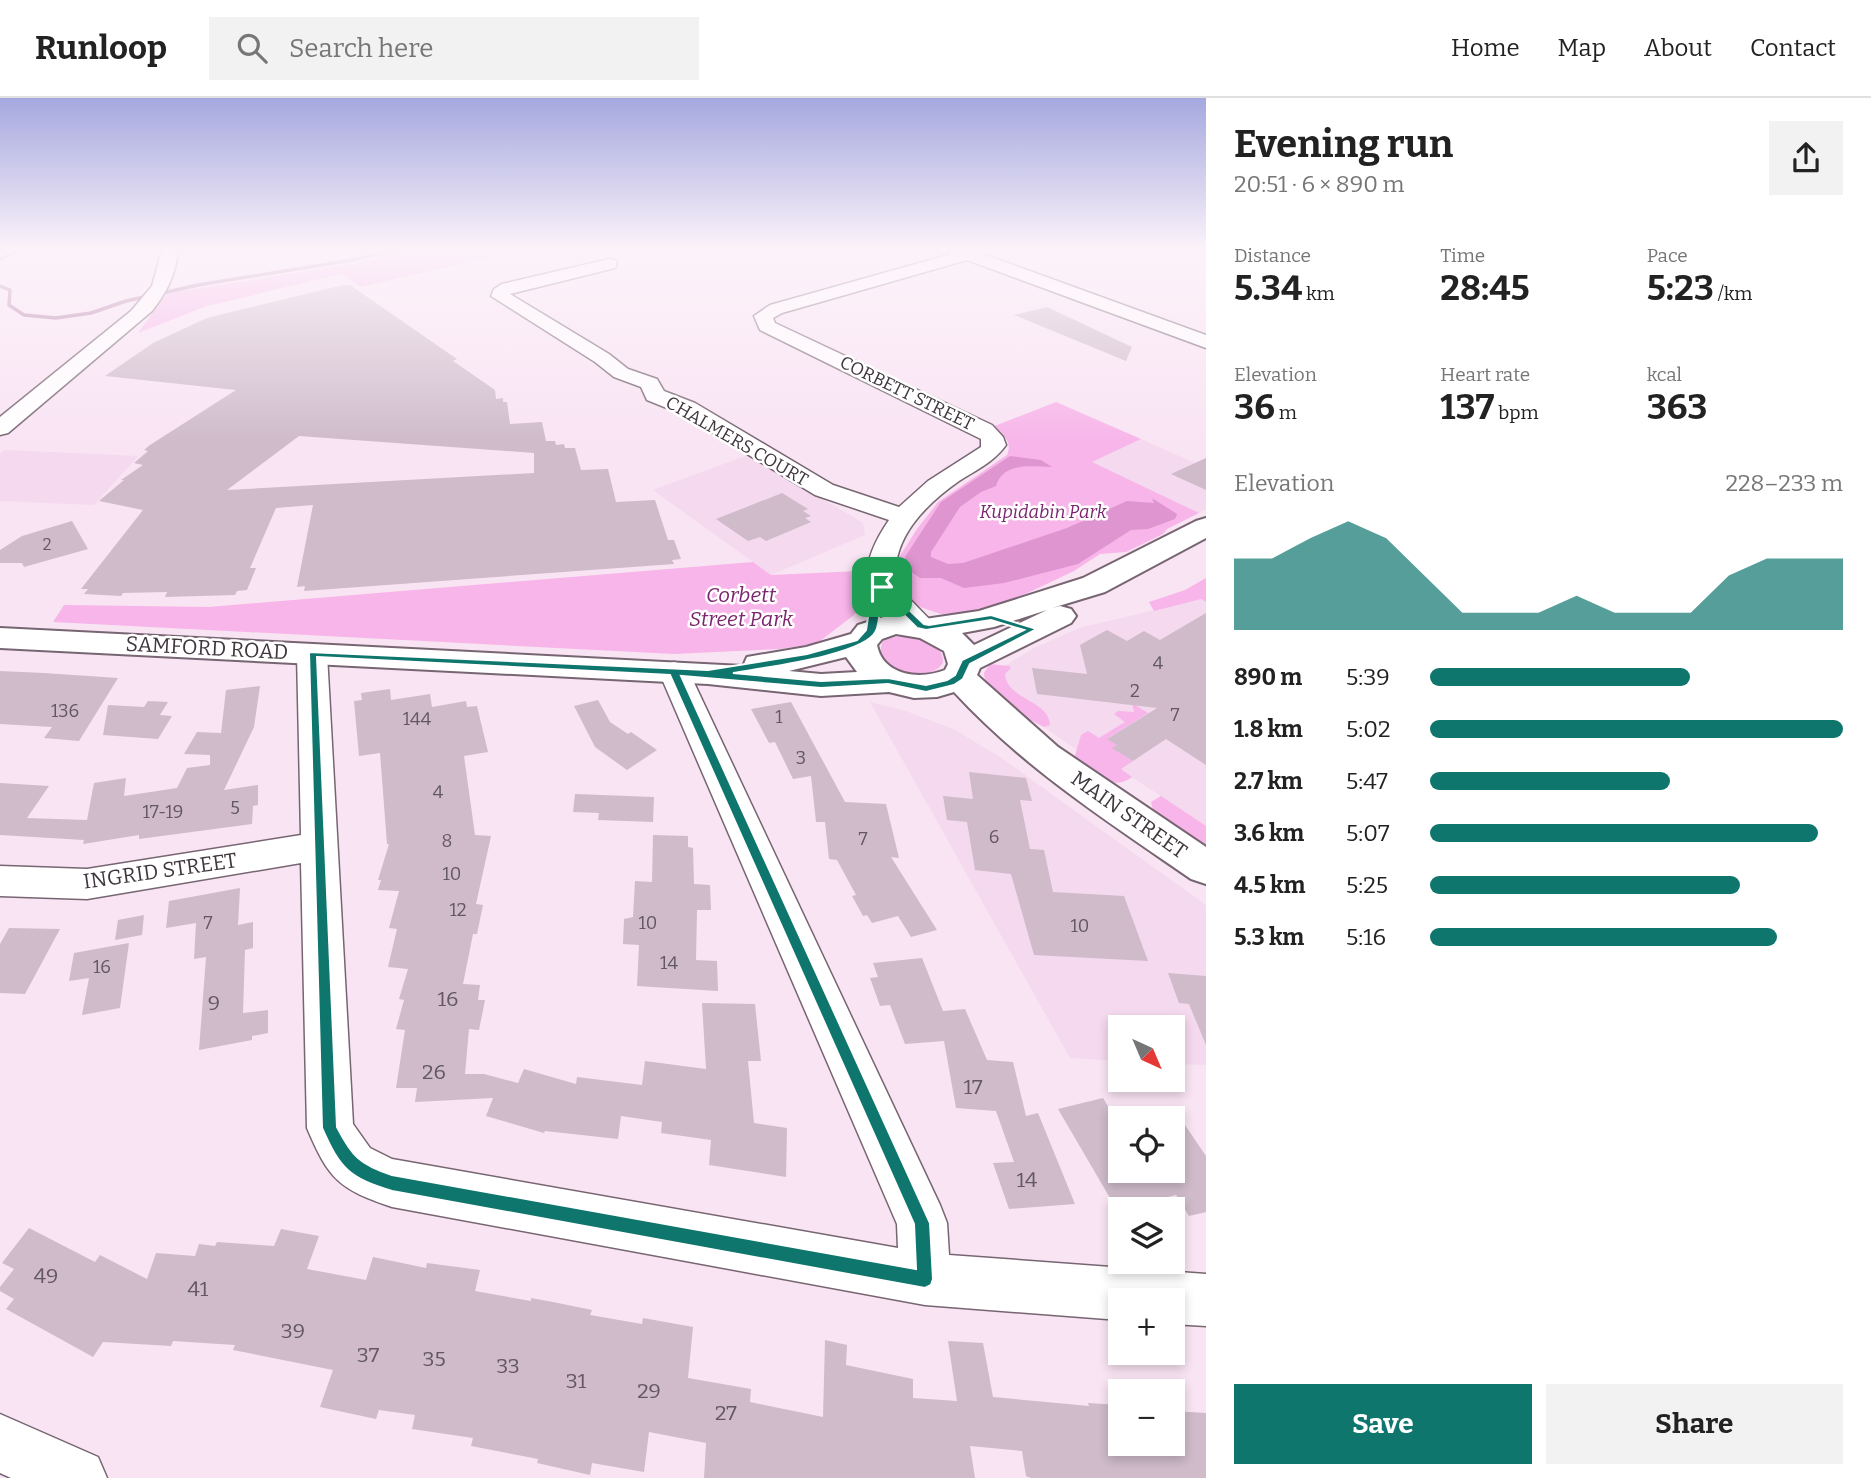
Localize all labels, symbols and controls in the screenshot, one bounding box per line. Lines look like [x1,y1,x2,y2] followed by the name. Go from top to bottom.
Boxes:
[209,17,699,80] search box
[35,28,167,68] text: Runloop
[233,29,271,67] icon: search
[289,33,433,64] text: Search here
[1451,34,1520,62] text: Home
[1558,34,1606,62] text: Map
[1644,34,1712,62] text: About
[1750,34,1836,62] text: Contact
[1234,121,1453,167] text: Evening run
[1769,121,1843,195] button: share
[1234,170,1404,198] text: 20:51 · 6 × 890 m
[1234,244,1311,267] text: Distance
[1440,244,1485,267] text: Time
[1647,244,1688,267] text: Pace
[1234,267,1302,309] text: 5.34
[1440,267,1530,309] text: 28:45
[1647,267,1714,309] text: 5:23
[1302,282,1335,305] text: km
[1714,282,1752,305] text: /km
[836,351,978,435] street label: CORBETT STREET
[1234,363,1317,386] text: Elevation
[1440,363,1530,386] text: Heart rate
[1647,363,1682,386] text: kcal
[1234,386,1275,428] text: 36
[1440,386,1494,428] text: 137
[1647,386,1707,428] text: 363
[662,391,813,491] street label: CHALMERS COURT
[1275,401,1297,424] text: m
[1494,401,1539,424] text: bpm
[1234,469,1334,497] text: Elevation
[1725,469,1843,497] text: 228–233 m
[980,501,1107,523] park label: Kupidabin Park
[43,535,51,554] house number: 2
[852,557,912,617] pin
[863,568,901,606] icon: arrive
[689,582,794,632] park label: Corbett Street Park
[125,631,289,665] street label: SAMFORD ROAD
[1153,652,1164,674] house number: 4
[1234,663,1302,691] text: 890 m
[1346,663,1390,691] text: 5:39
[1130,680,1140,702] house number: 2
[51,700,79,722] house number: 136
[1170,704,1180,726] house number: 7
[775,706,783,728] house number: 1
[403,708,432,730] house number: 144
[1234,715,1303,743] text: 1.8 km
[1346,715,1390,743] text: 5:02
[796,747,806,769] house number: 3
[1066,765,1192,865] street label: MAIN STREET
[1234,767,1303,795] text: 2.7 km
[1346,767,1388,795] text: 5:47
[433,781,444,803] house number: 4
[230,797,240,819] house number: 5
[143,801,183,823] house number: 17-19
[1234,819,1304,847] text: 3.6 km
[1346,819,1389,847] text: 5:07
[989,826,999,848] house number: 6
[858,828,868,850] house number: 7
[442,830,452,852] house number: 8
[81,847,239,895] street label: INGRID STREET
[443,863,461,885] house number: 10
[1234,871,1305,899] text: 4.5 km
[1346,871,1388,899] text: 5:25
[449,899,467,921] house number: 12
[203,912,213,934] house number: 7
[639,912,657,934] house number: 10
[1071,915,1089,937] house number: 10
[1234,923,1304,951] text: 5.3 km
[1346,923,1386,951] text: 5:16
[660,952,678,974] house number: 14
[93,956,111,978] house number: 16
[438,986,458,1012] house number: 16
[208,990,220,1016] house number: 9
[1108,1015,1185,1092] north arrow
[1108,1015,1185,1456] map controls
[422,1059,446,1085] house number: 26
[964,1074,983,1100] house number: 17
[1108,1106,1185,1183] button: locate
[1017,1167,1037,1193] house number: 14
[1108,1197,1185,1274] button: layers
[34,1263,58,1289] house number: 49
[188,1276,209,1302] house number: 41
[1108,1288,1185,1365] button: +
[281,1318,305,1344] house number: 39
[357,1342,380,1368] house number: 37
[422,1346,446,1372] house number: 35
[496,1353,520,1379] house number: 33
[566,1368,587,1394] house number: 31
[637,1378,661,1404] house number: 29
[1108,1379,1185,1456] button: −
[1234,1384,1532,1464] button: Save
[1546,1384,1843,1464] button: Share
[715,1400,737,1426] house number: 27

